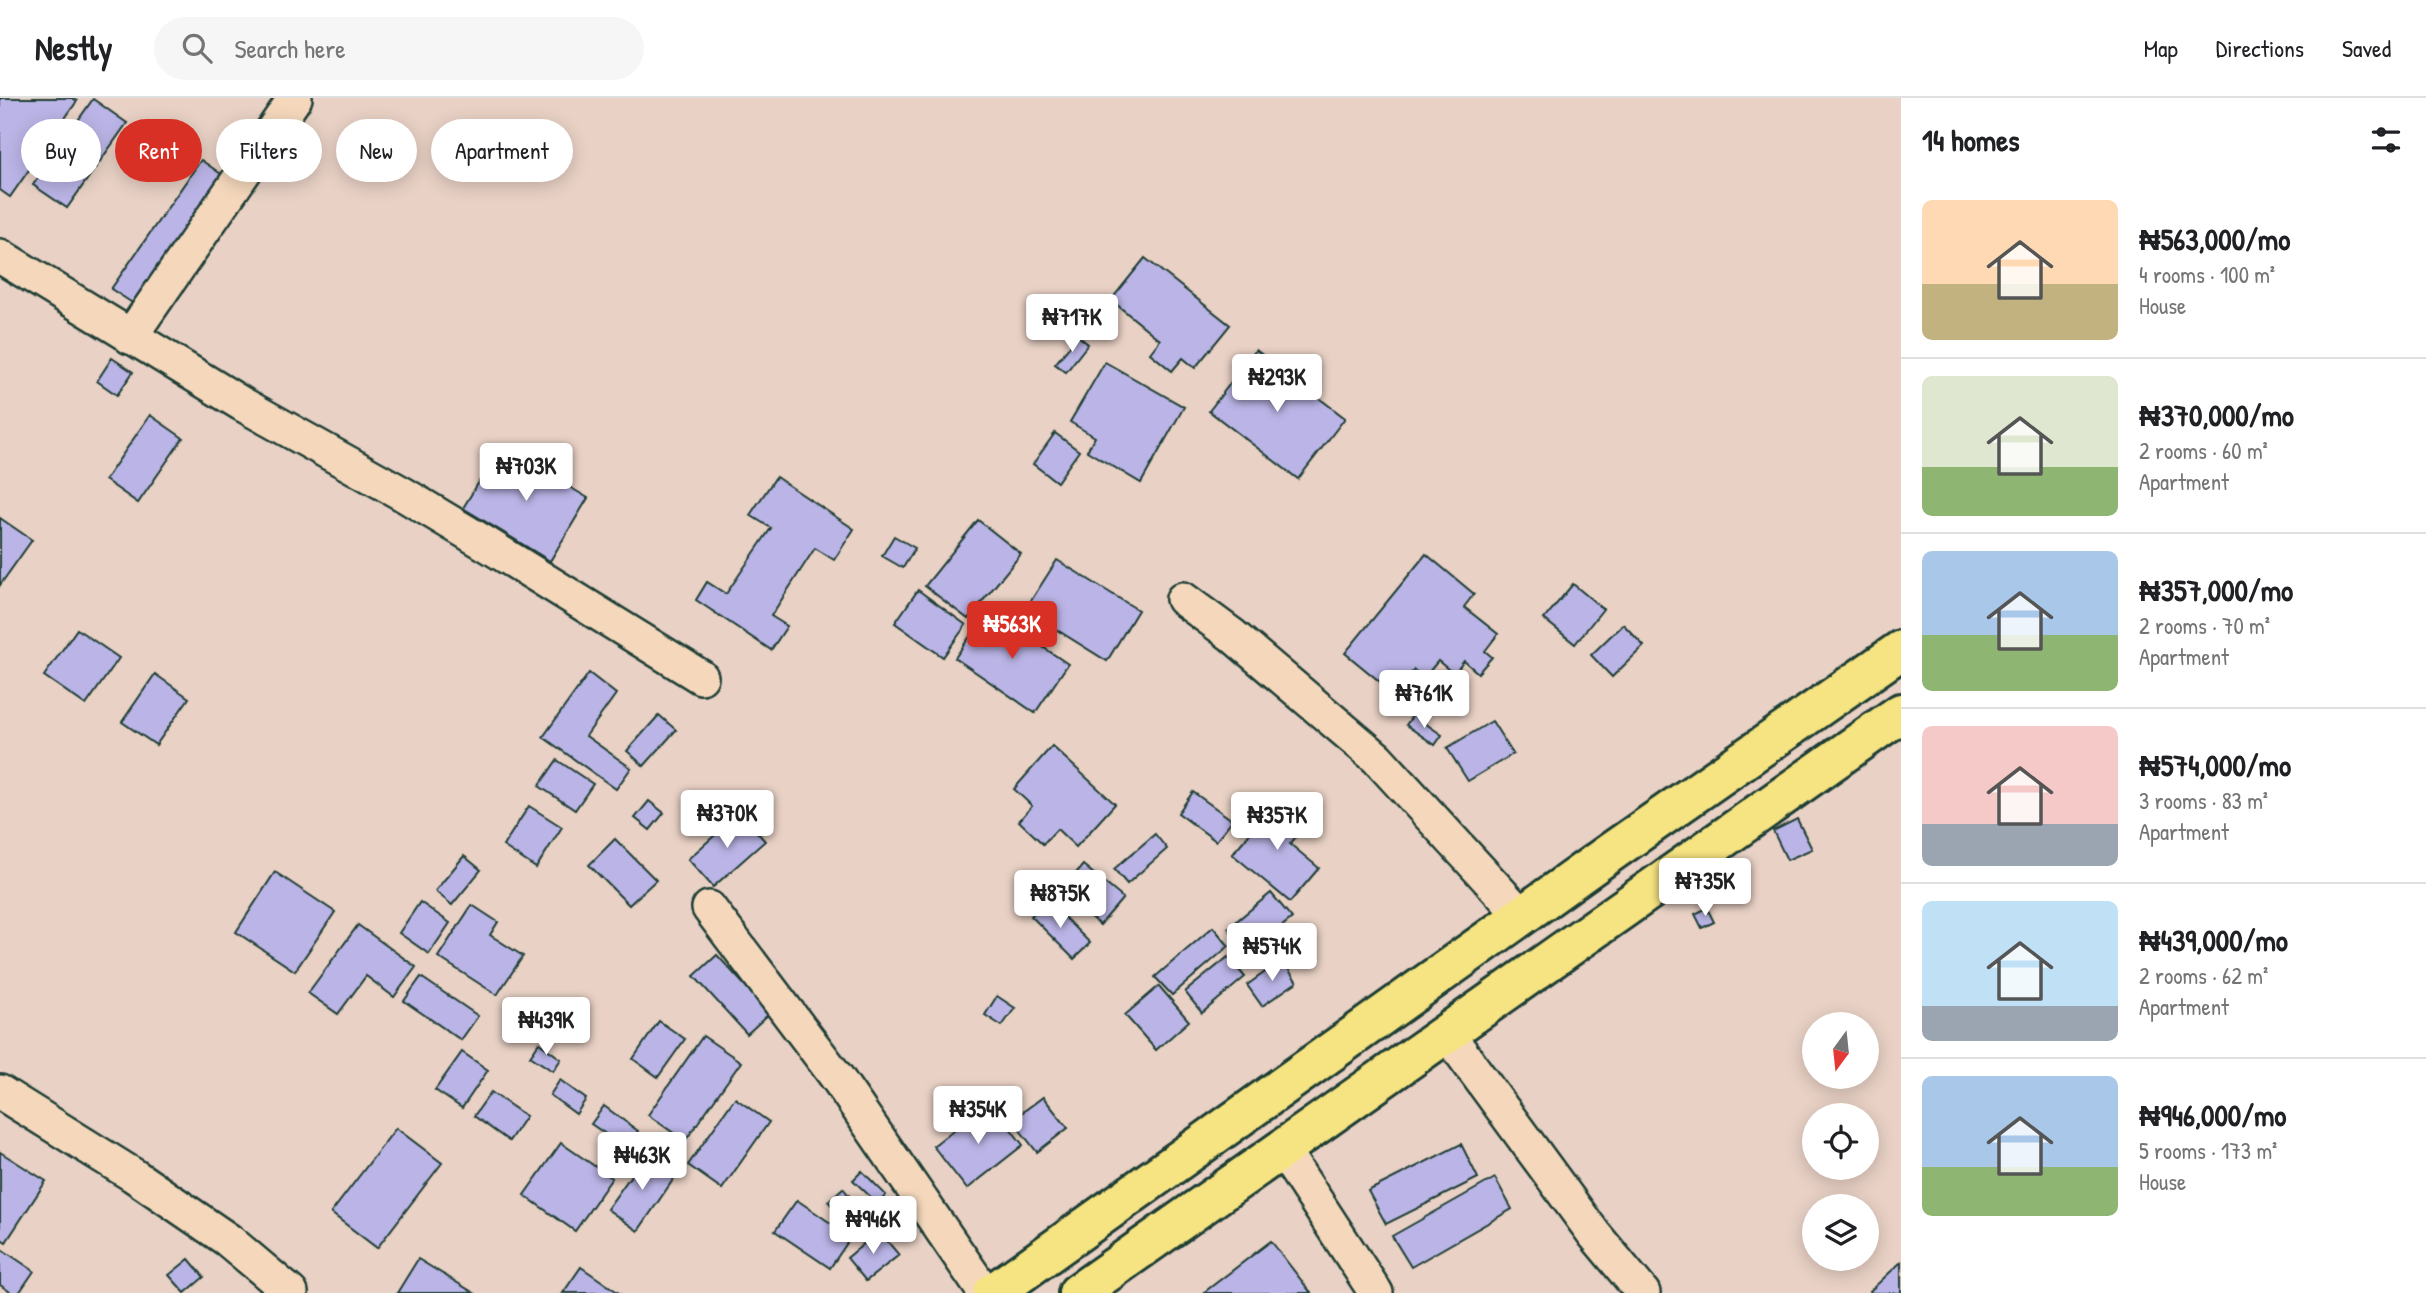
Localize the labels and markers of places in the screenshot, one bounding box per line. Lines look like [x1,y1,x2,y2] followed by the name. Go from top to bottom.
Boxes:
[1023,294,1121,354] pin: ₦717K
[1228,354,1326,414] pin: ₦293K
[477,444,575,503] pin: ₦703K
[963,602,1061,661] pin: ₦563K
[1375,670,1473,730] pin: ₦761K
[678,790,776,850] pin: ₦370K
[1228,792,1326,852] pin: ₦357K
[1656,858,1754,918] pin: ₦735K
[1011,870,1109,930] pin: ₦875K
[1223,924,1321,983] pin: ₦574K
[497,998,595,1057] pin: ₦439K
[929,1086,1027,1146] pin: ₦354K
[593,1132,691,1192] pin: ₦463K
[824,1196,922,1256] pin: ₦946K

